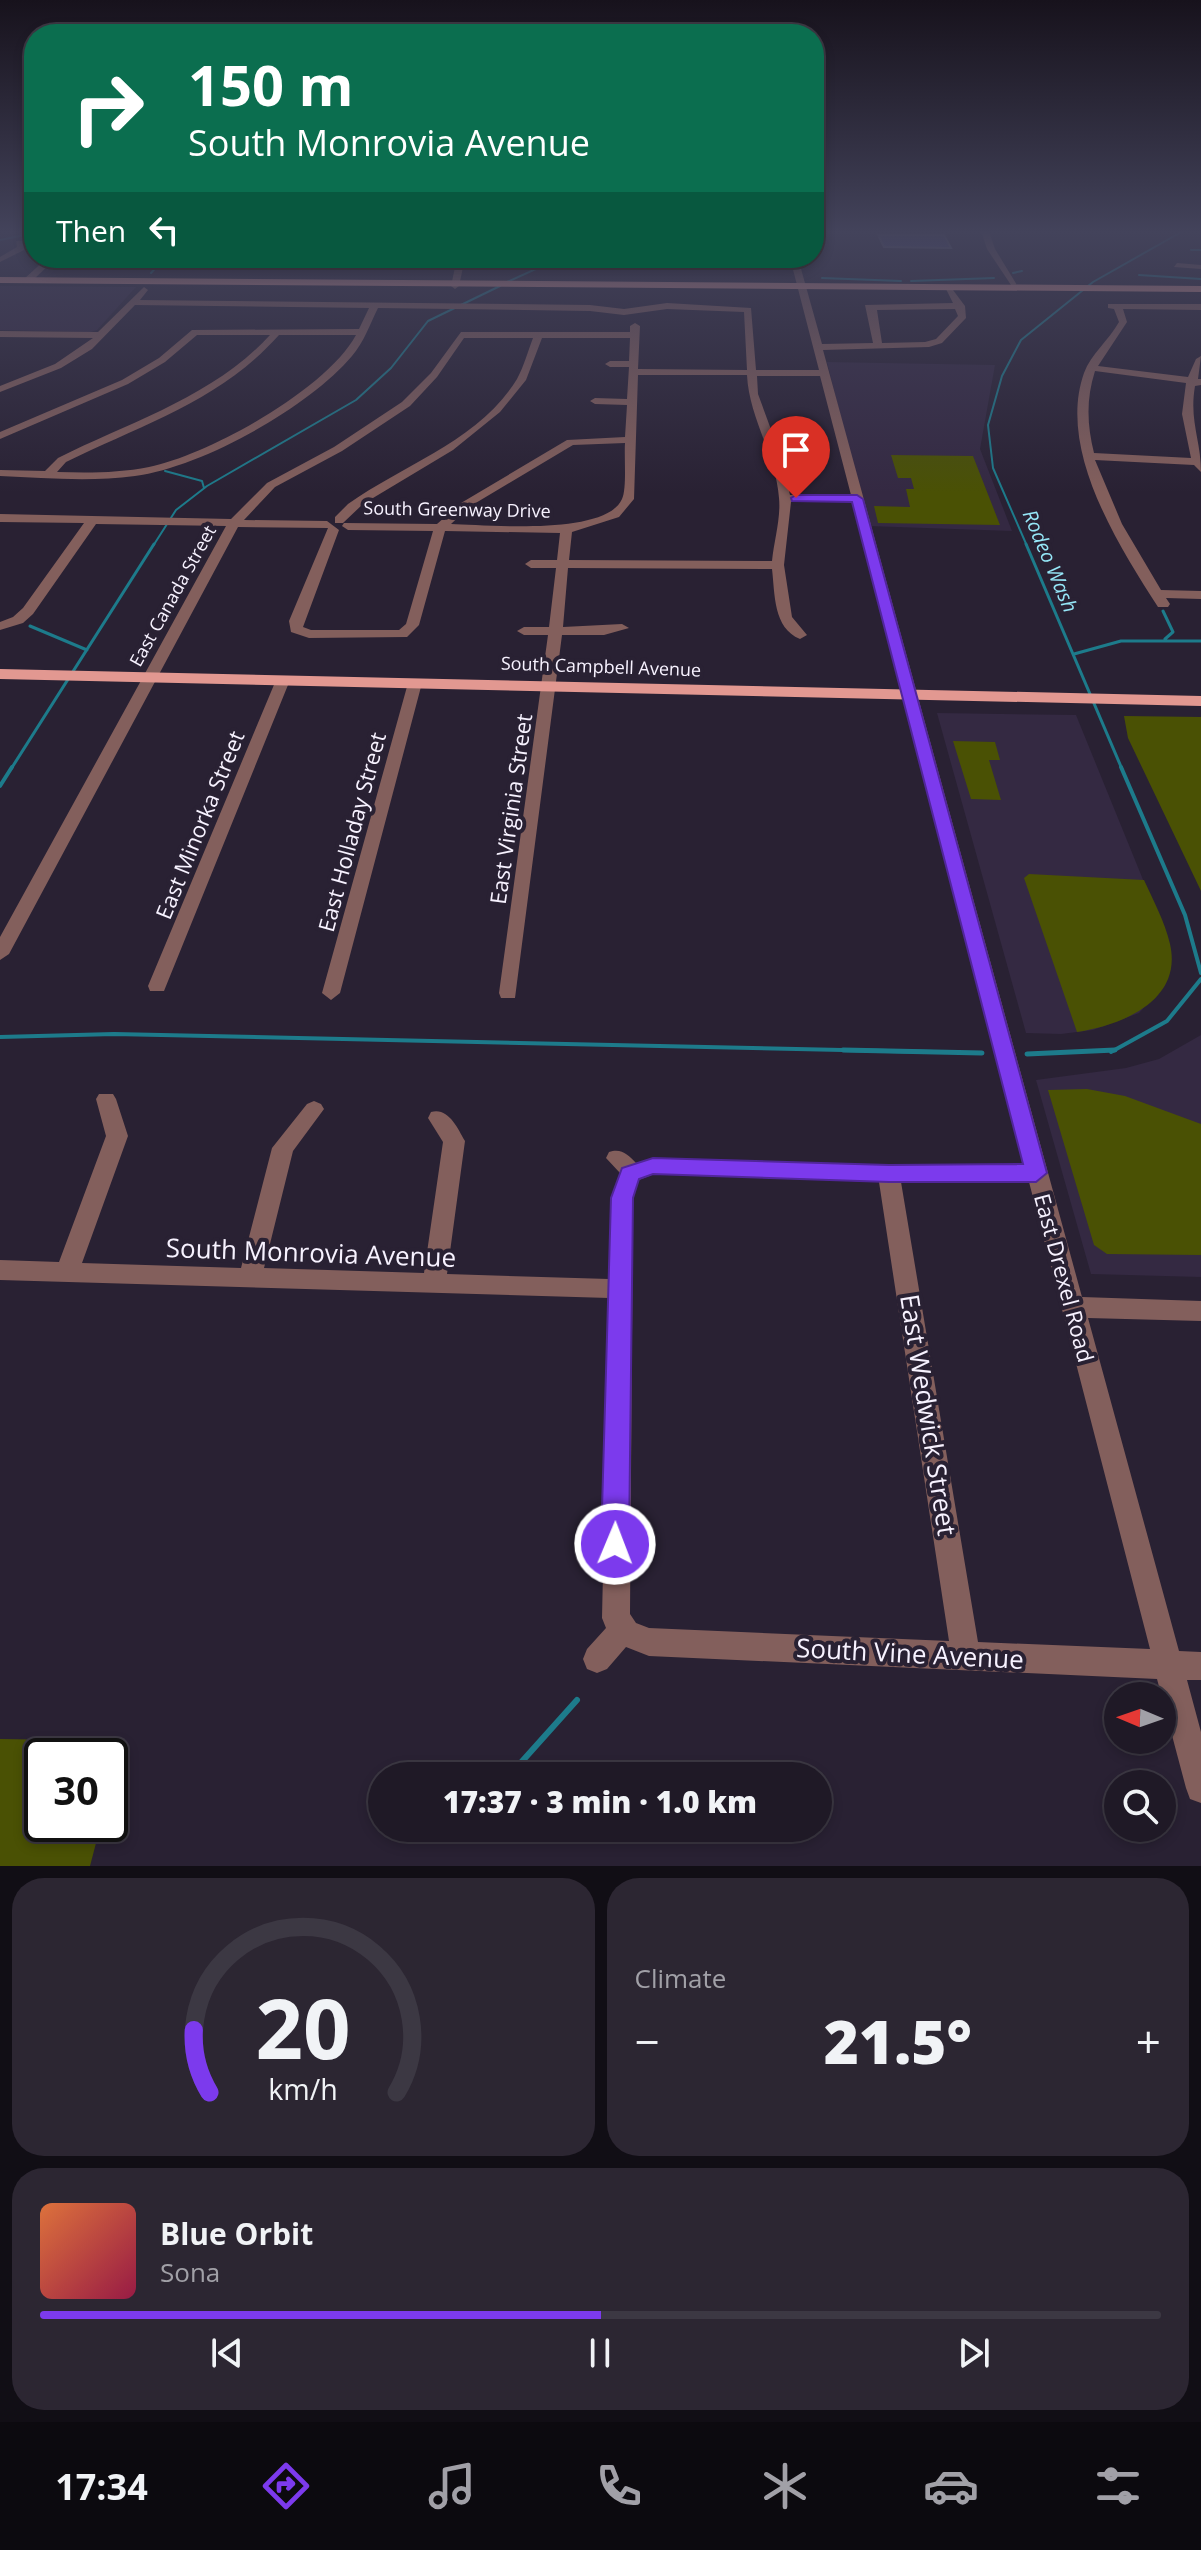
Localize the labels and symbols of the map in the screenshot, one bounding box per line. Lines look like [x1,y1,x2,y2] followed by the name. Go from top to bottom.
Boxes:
[762,416,830,498] pin
[363,495,551,523] street label: South Greenway Drive
[1017,505,1084,616] water label: Rodeo Wash
[123,521,221,670] street label: East Canada Street
[500,651,702,681] street label: South Campbell Avenue
[482,712,538,906] street label: East Virginia Street
[148,726,251,923] street label: East Minorka Street
[310,729,392,935] street label: East Holladay Street
[1028,1190,1102,1365] street label: East Drexel Road
[165,1229,457,1275] street label: South Monrovia Avenue
[892,1292,966,1538] street label: East Wedwick Street
[573,1502,657,1586] position arrow
[795,1629,1025,1677] street label: South Vine Avenue
[1104,1682,1176,1754] north arrow
[24,1738,128,1842] speed limit sign: 30

